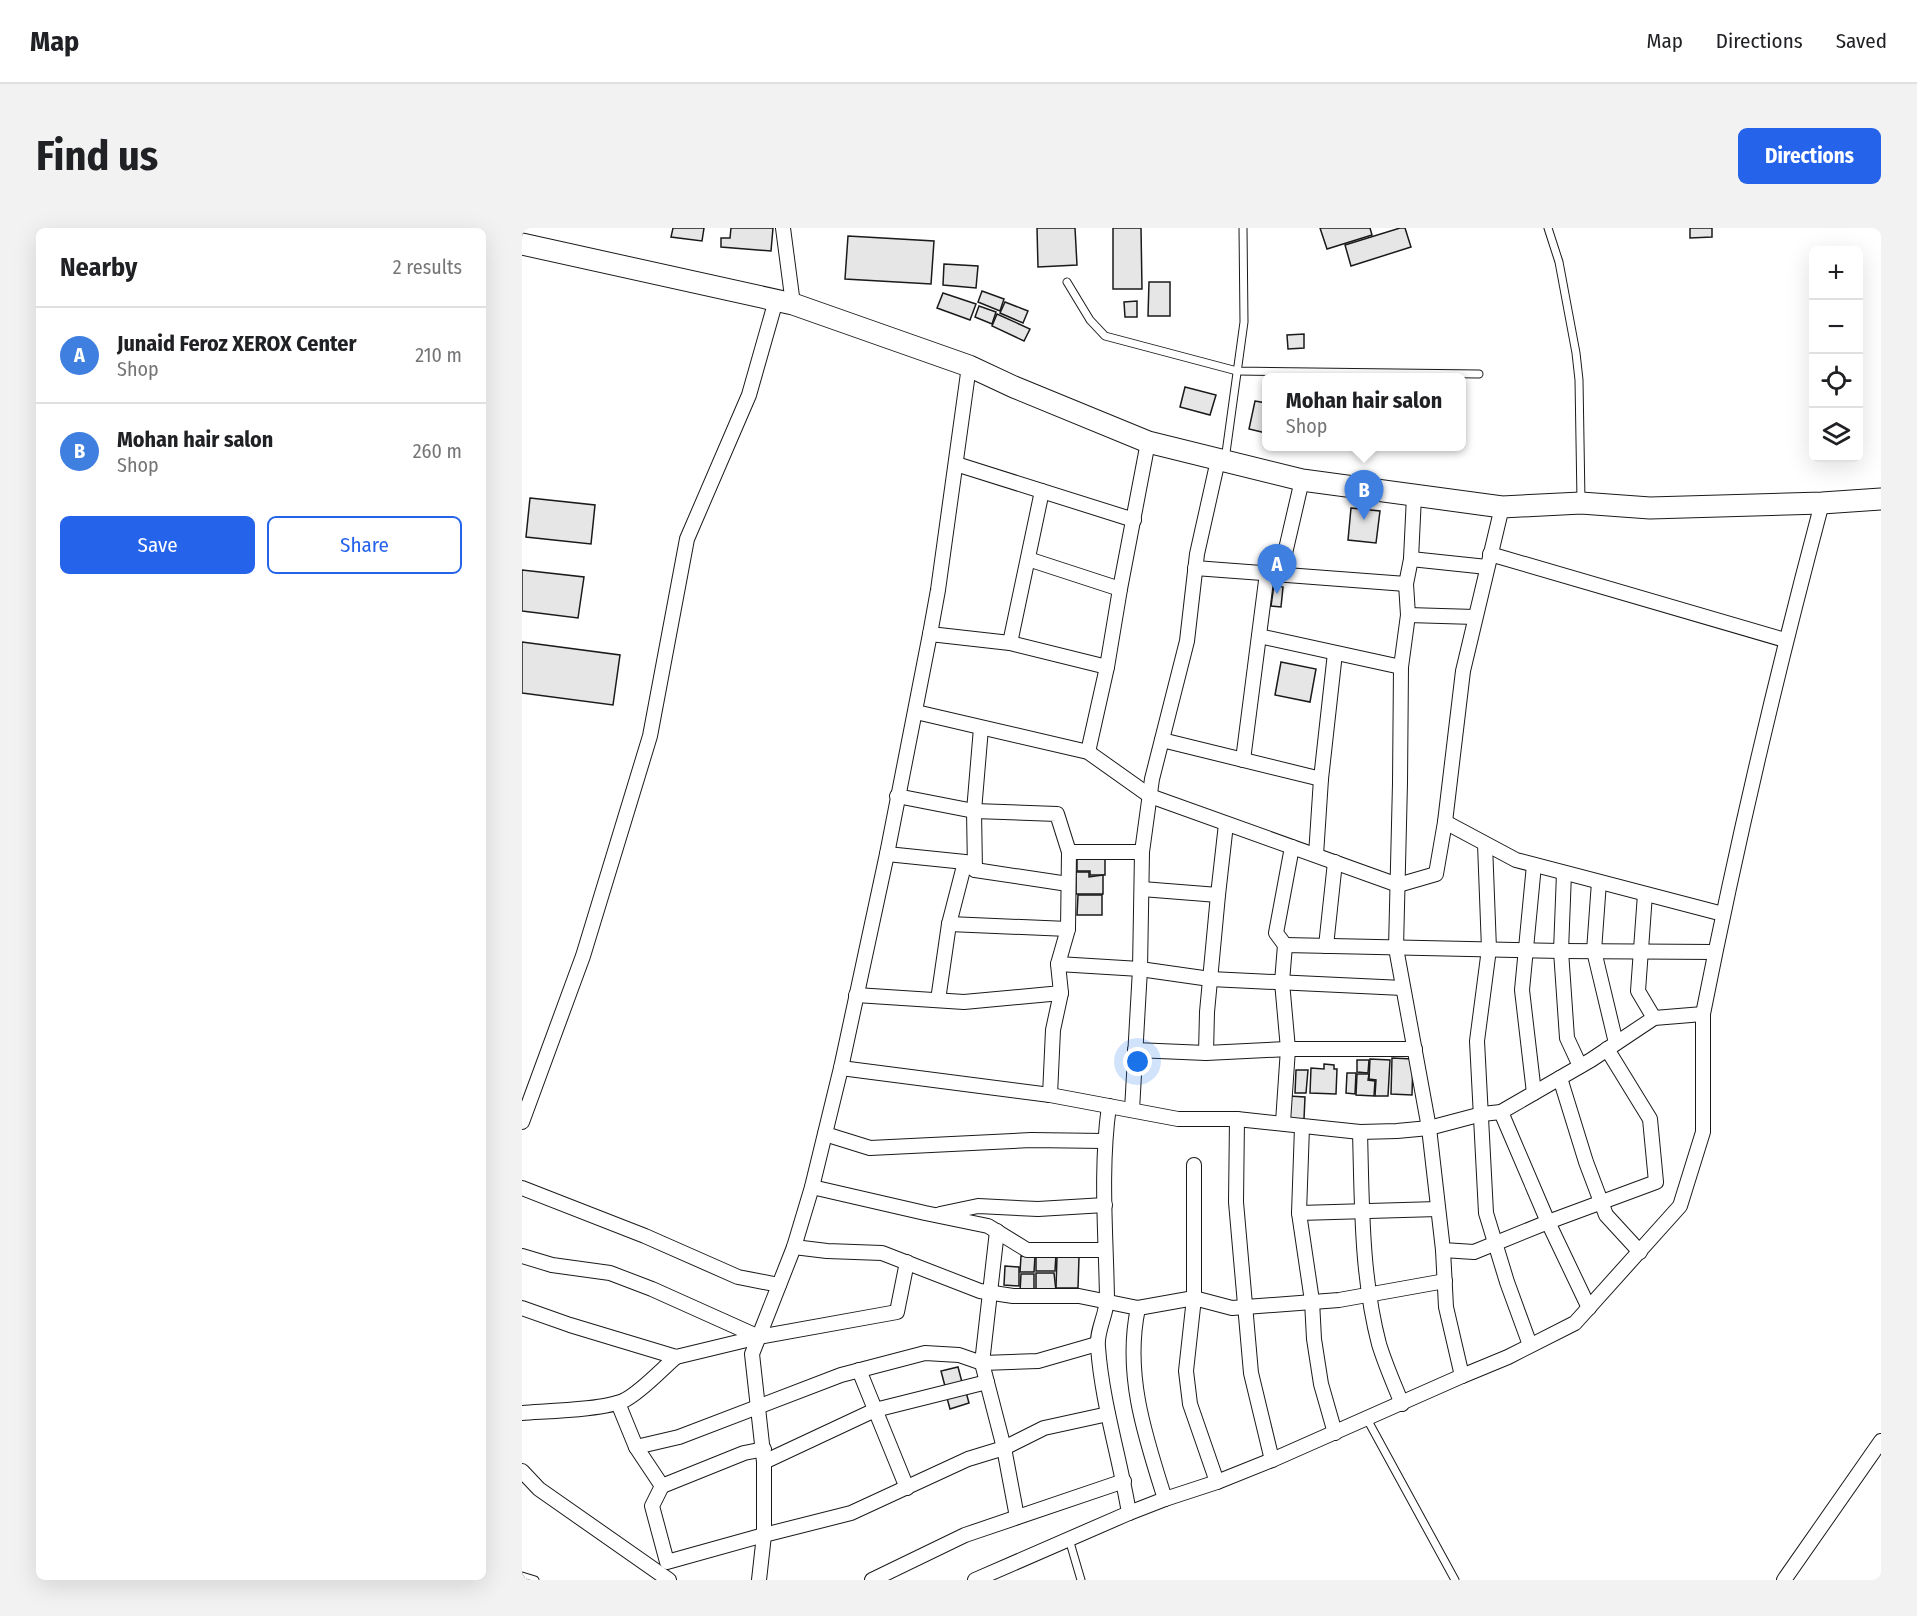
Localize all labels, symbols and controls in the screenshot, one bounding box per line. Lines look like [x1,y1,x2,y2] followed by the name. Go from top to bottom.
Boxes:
[30,25,79,58] text: Map
[1646,28,1683,54] text: Map
[1716,28,1803,54] text: Directions
[1836,28,1887,54] text: Saved
[1738,128,1881,184] button: Directions
[36,131,158,181] text: Find us
[1809,246,1863,462] map controls
[1809,246,1863,300] button: +
[60,252,137,283] text: Nearby
[393,255,462,279] text: 2 results
[1809,300,1863,354] button: −
[117,330,357,357] text: Junaid Feroz XEROX Center
[74,343,85,367] text: A
[415,343,462,367] text: 210 m
[1809,354,1863,408] button: locate
[117,357,159,381] text: Shop
[1262,373,1466,451] popup
[1286,387,1442,414] text: Mohan hair salon
[1809,408,1863,462] button: layers
[1286,414,1327,438] text: Shop
[117,426,273,453] text: Mohan hair salon
[74,439,85,463] text: B
[413,439,462,463] text: 260 m
[117,453,159,477] text: Shop
[1344,470,1384,520] pin: B
[60,516,255,574] button: Save
[267,516,462,574] button: Share
[1258,544,1296,594] pin: A
[1123,1047,1152,1076] your location

